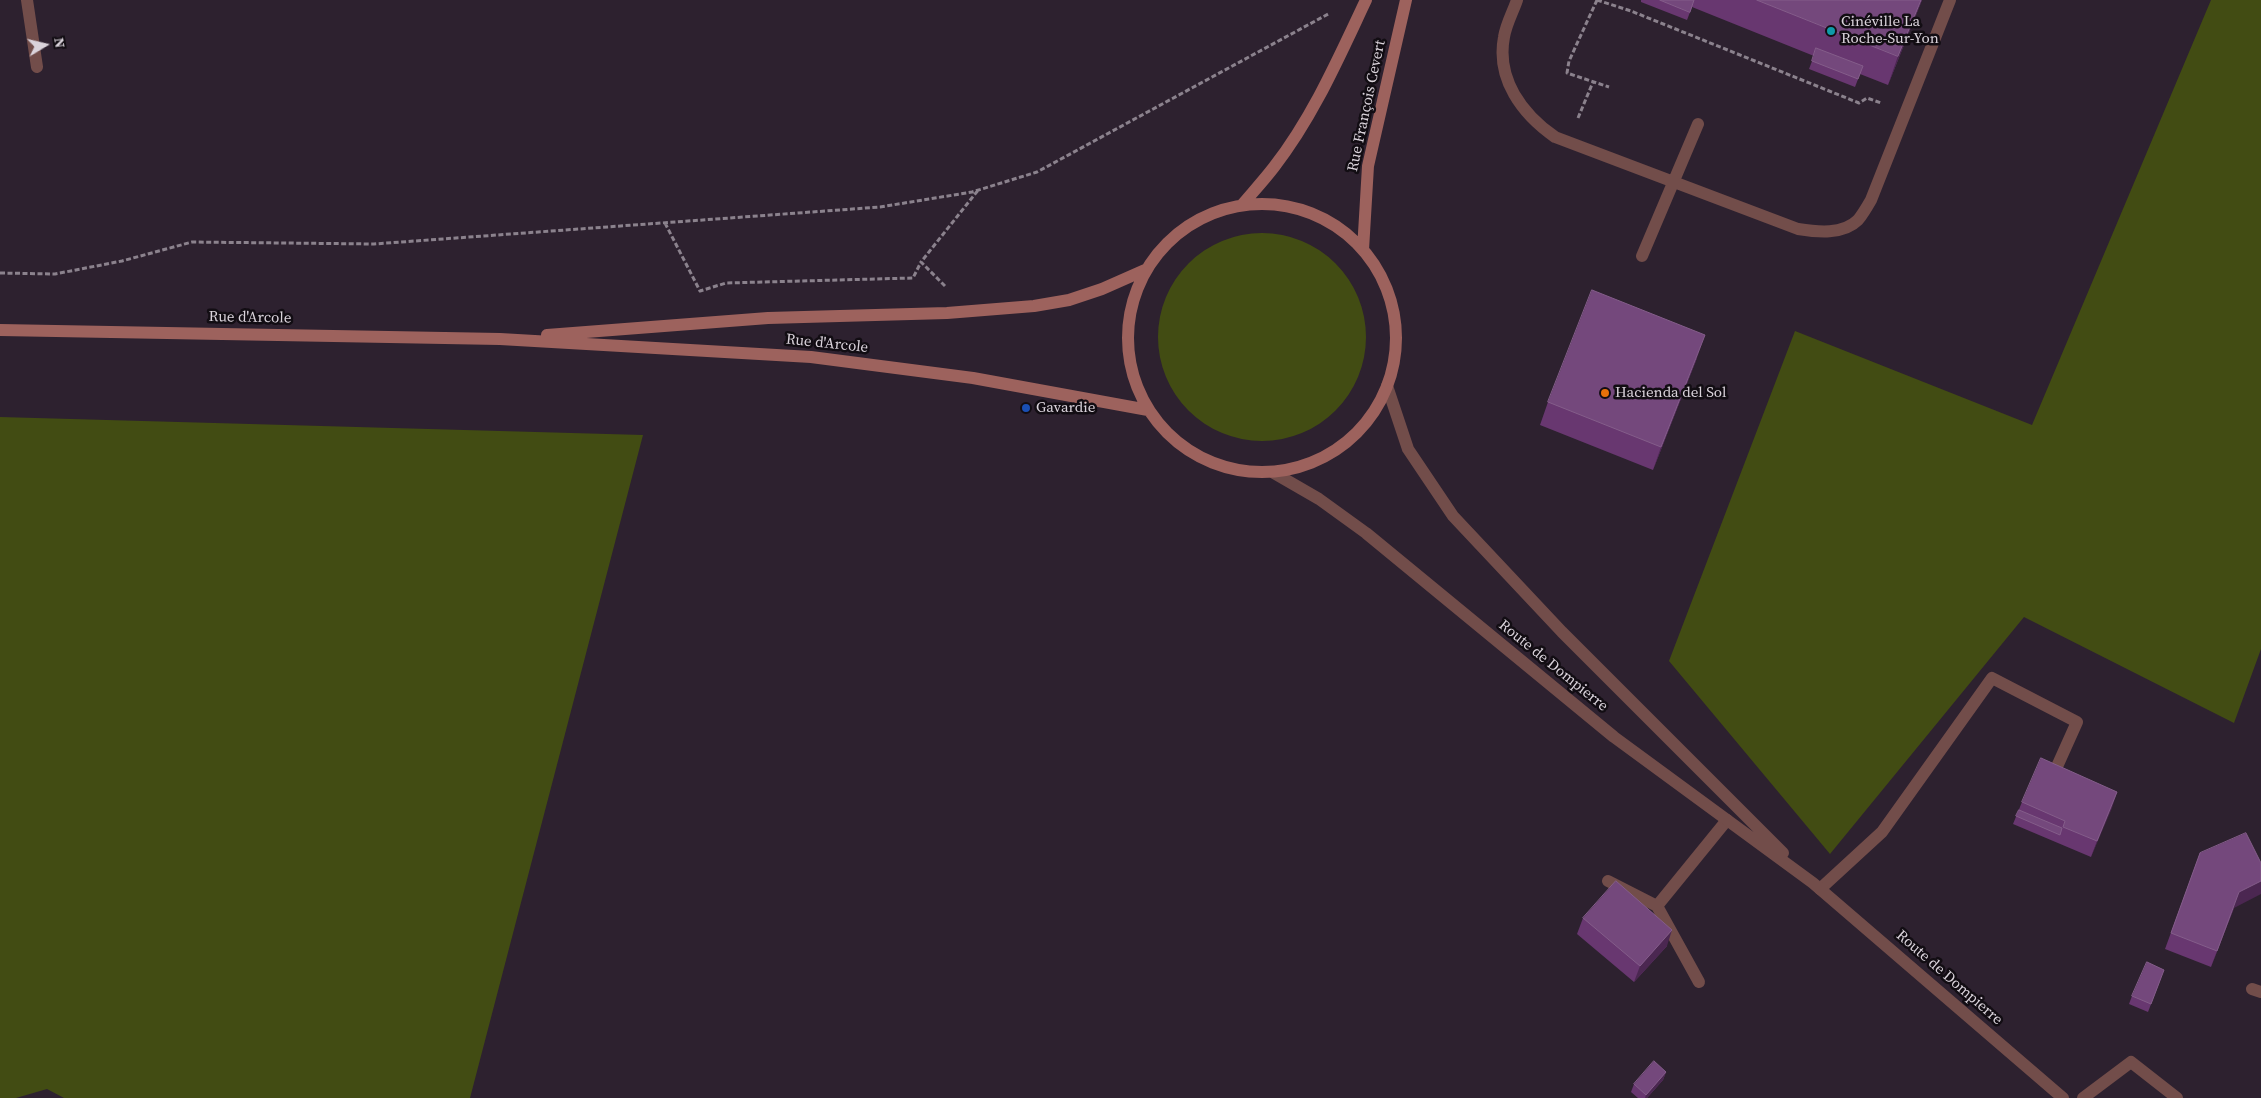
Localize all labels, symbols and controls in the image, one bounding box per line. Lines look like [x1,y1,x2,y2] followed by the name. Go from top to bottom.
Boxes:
[1841,13,1939,48] place label: Cinéville La Roche-Sur-Yon
[20,20,70,70] north arrow
[1825,25,1837,37] marker: Cinéville La Roche-Sur-Yon
[49,36,70,49] text: N
[1344,39,1390,173] street label: Rue François Cevert
[209,308,291,328] street label: Rue d'Arcole
[785,331,869,357] street label: Rue d'Arcole
[1615,384,1726,402] place label: Hacienda del Sol
[1599,387,1611,399] marker: Hacienda del Sol
[1036,399,1095,417] place label: Gavardie
[1020,402,1032,414] marker: Gavardie
[1495,616,1611,716] street label: Route de Dompierre
[1892,927,2006,1029] street label: Route de Dompierre

